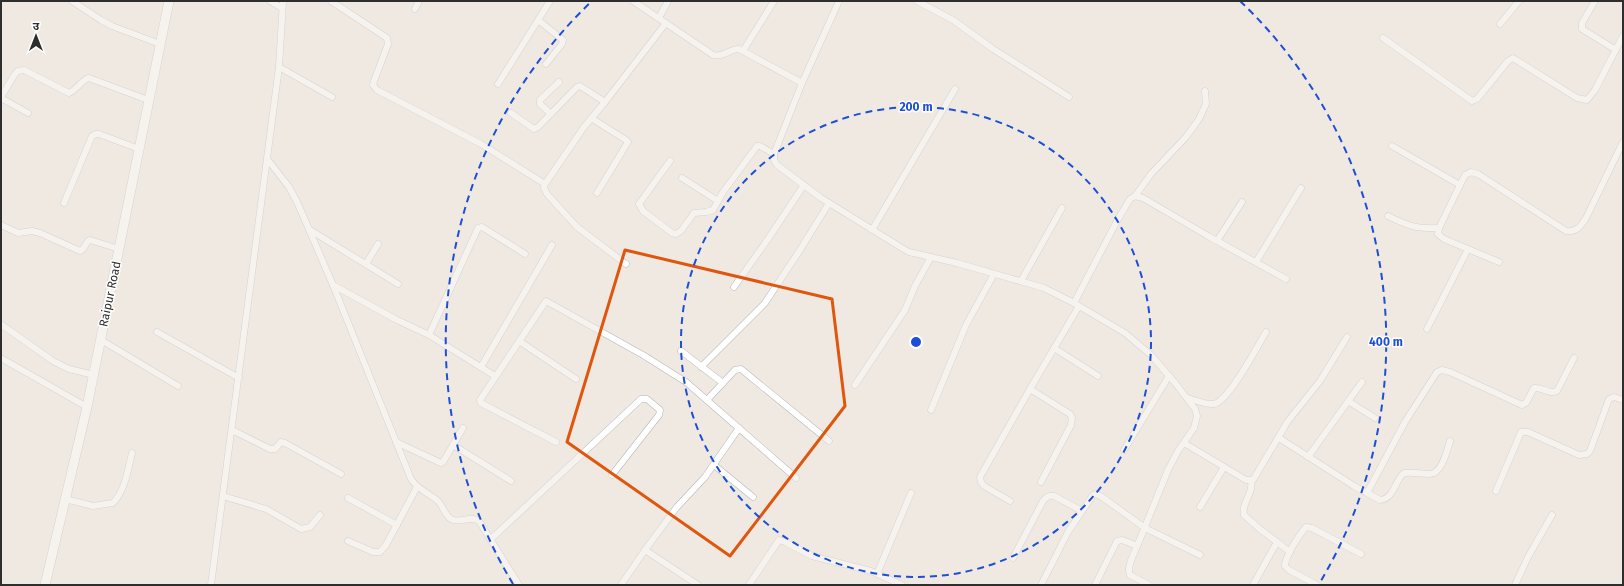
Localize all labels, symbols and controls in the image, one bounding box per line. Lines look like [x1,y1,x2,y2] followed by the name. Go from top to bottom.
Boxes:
[16,16,56,56] north arrow
[33,20,40,33] text: उ
[899,100,933,114] text: 200 m
[96,260,124,328] street label: Raipur Road
[909,335,923,349] centre of rings
[1369,335,1403,349] text: 400 m

